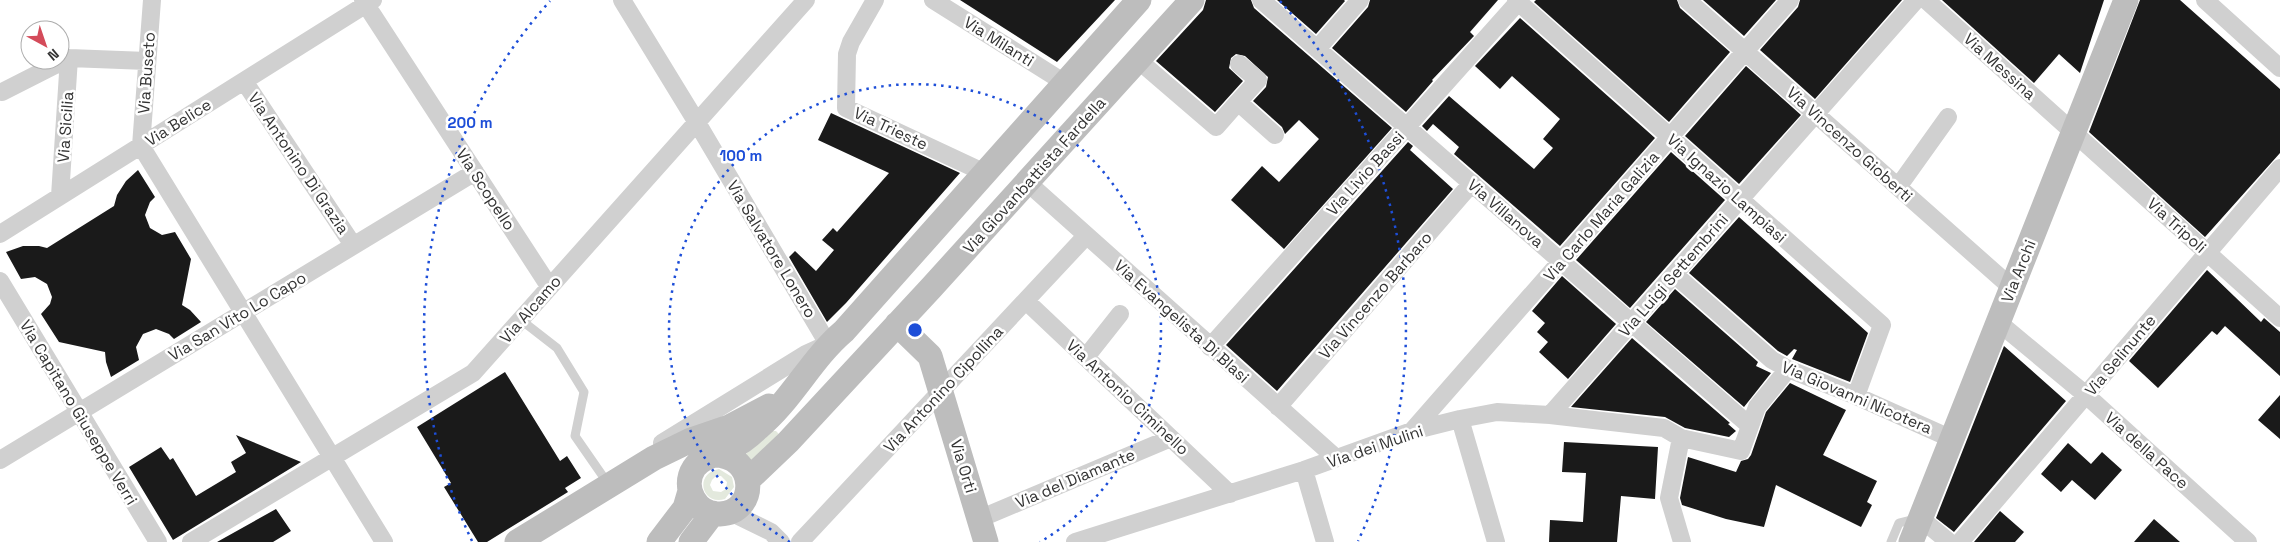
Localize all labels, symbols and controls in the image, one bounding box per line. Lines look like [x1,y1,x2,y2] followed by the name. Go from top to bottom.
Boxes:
[960,12,1038,71] street label: Via Milanti
[20,20,70,70] north arrow
[1959,28,2040,104] street label: Via Messina
[133,31,160,115] street label: Via Buseto
[44,45,63,65] text: N
[1782,82,1917,207] street label: Via Vincenzo Gioberti
[243,88,354,238] street label: Via Antonino Di Grazia
[53,91,78,163] street label: Via Sicilia
[958,93,1110,258] street label: Via Giovanbattista Fardella
[141,94,215,151] street label: Via Belice
[850,102,931,155] street label: Via Trieste
[448,113,492,132] text: 200 m
[1322,127,1409,220] street label: Via Livio Bassi
[1662,129,1791,248] street label: Via Ignazio Lampiasi
[451,144,520,234] street label: Via Scopello
[720,146,762,165] text: 100 m
[1539,147,1664,286] street label: Via Carlo Maria Galizia
[1463,174,1548,252] street label: Via Villanova
[722,177,821,322] street label: Via Salvatore Lonero
[2143,193,2211,258] street label: Via Tripoli
[1614,209,1733,341] street label: Via Luigi Settembrini
[1314,227,1437,363] street label: Via Vincenzo Barbaro
[1996,237,2041,306] street label: Via Archi
[1110,255,1254,388] street label: Via Evangelista Di Blasi
[165,267,310,366] street label: Via San Vito Lo Capo
[495,271,566,348] street label: Via Alcamo
[2080,310,2161,400] street label: Via Selinunte
[15,316,142,509] street label: Via Capitano Giuseppe Verri
[879,321,1008,457] street label: Via Antonino Cipollina
[906,321,924,339] centre of rings
[1062,335,1193,460] street label: Via Antonio Ciminello
[1778,356,1935,439] street label: Via Giovanni Nicotera
[2100,407,2193,493] street label: Via della Pace
[1324,420,1426,473] street label: Via dei Mulini
[945,437,982,496] street label: Via Orti
[1012,444,1138,513] street label: Via del Diamante

